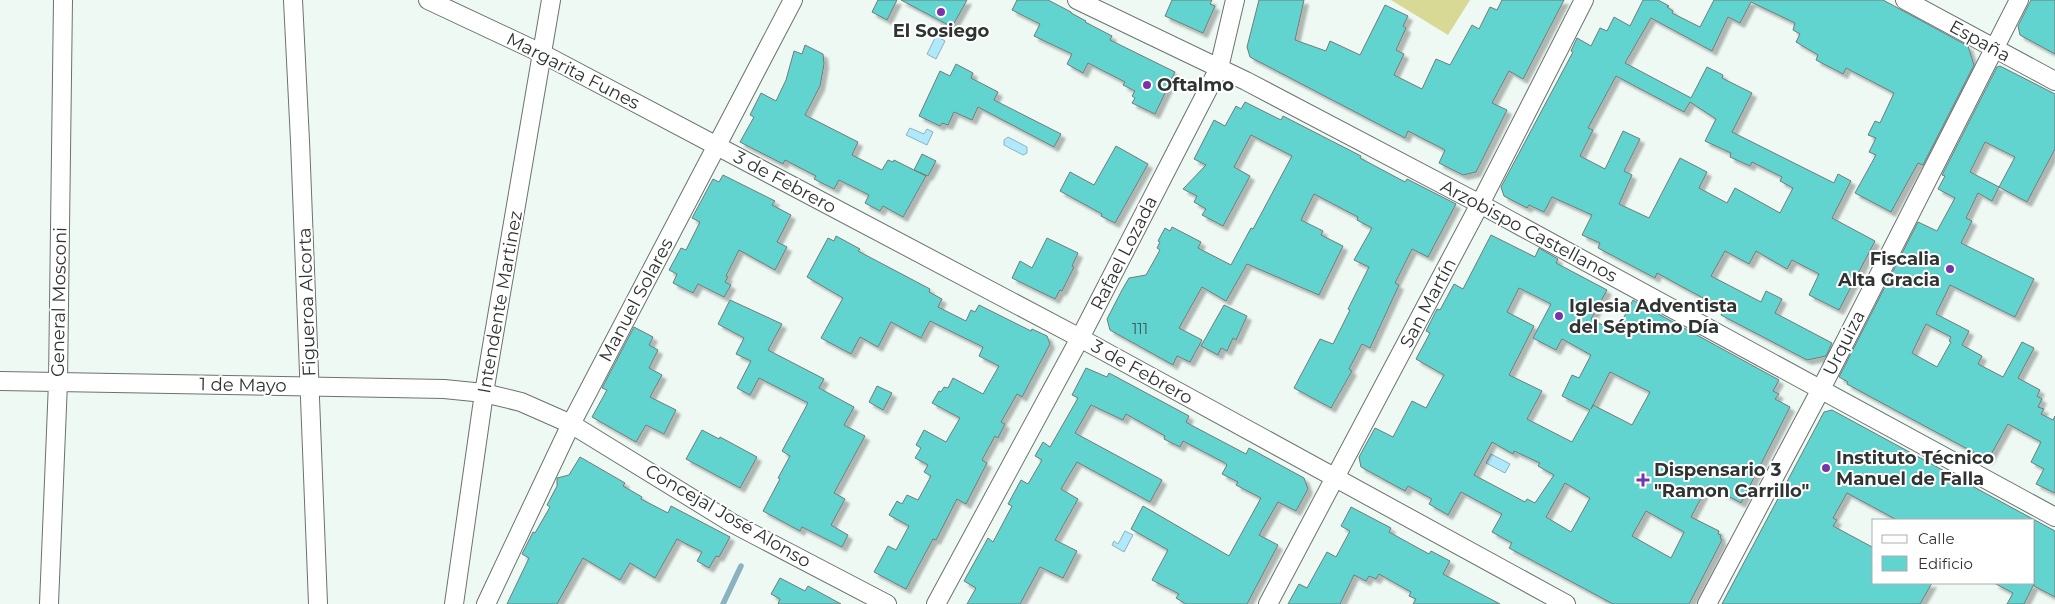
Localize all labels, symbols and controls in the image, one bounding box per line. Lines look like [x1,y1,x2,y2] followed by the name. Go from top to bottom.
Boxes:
[935,6,947,18] marker: El Sosiego
[1946,15,2014,67] street label: España
[893,20,990,42] place label: El Sosiego
[503,28,644,114] street label: Margarita Funes
[1157,74,1234,96] place label: Oftalmo
[1141,79,1153,91] marker: Oftalmo
[730,146,840,218] street label: 3 de Febrero
[1437,175,1621,287] street label: Arzobispo Castellanos
[1086,192,1162,314] street label: Rafael Lozada
[473,209,527,395] street label: Intendente Martinez
[47,227,71,377] street label: General Mosconi
[293,227,321,377] street label: Figueroa Alcorta
[594,234,678,366] street label: Manuel Solares
[1837,248,1940,291] place label: Fiscalia Alta Gracia
[1395,254,1461,352] street label: San Martín
[1944,263,1956,275] marker: Fiscalia Alta Gracia
[1569,295,1737,338] place label: Iglesia Adventista del Séptimo Día
[1818,307,1870,379] street label: Urquiza
[1553,310,1565,322] marker: Iglesia Adventista del Séptimo Día
[1132,319,1148,338] house number: 111
[1087,335,1197,409] street label: 3 de Febrero
[199,373,287,397] street label: 1 de Mayo
[1836,447,1994,490] place label: Instituto Técnico Manuel de Falla
[1654,459,1810,502] place label: Dispensario 3 "Ramon Carrillo"
[641,460,815,572] street label: Concejal José Alonso
[1820,462,1832,474] marker: Instituto Técnico Manuel de Falla
[1636,473,1650,487] marker: Dispensario 3 "Ramon Carrillo"
[1872,519,2035,584] legend
[1918,529,1955,548] text: Calle
[1918,554,1973,573] text: Edificio

